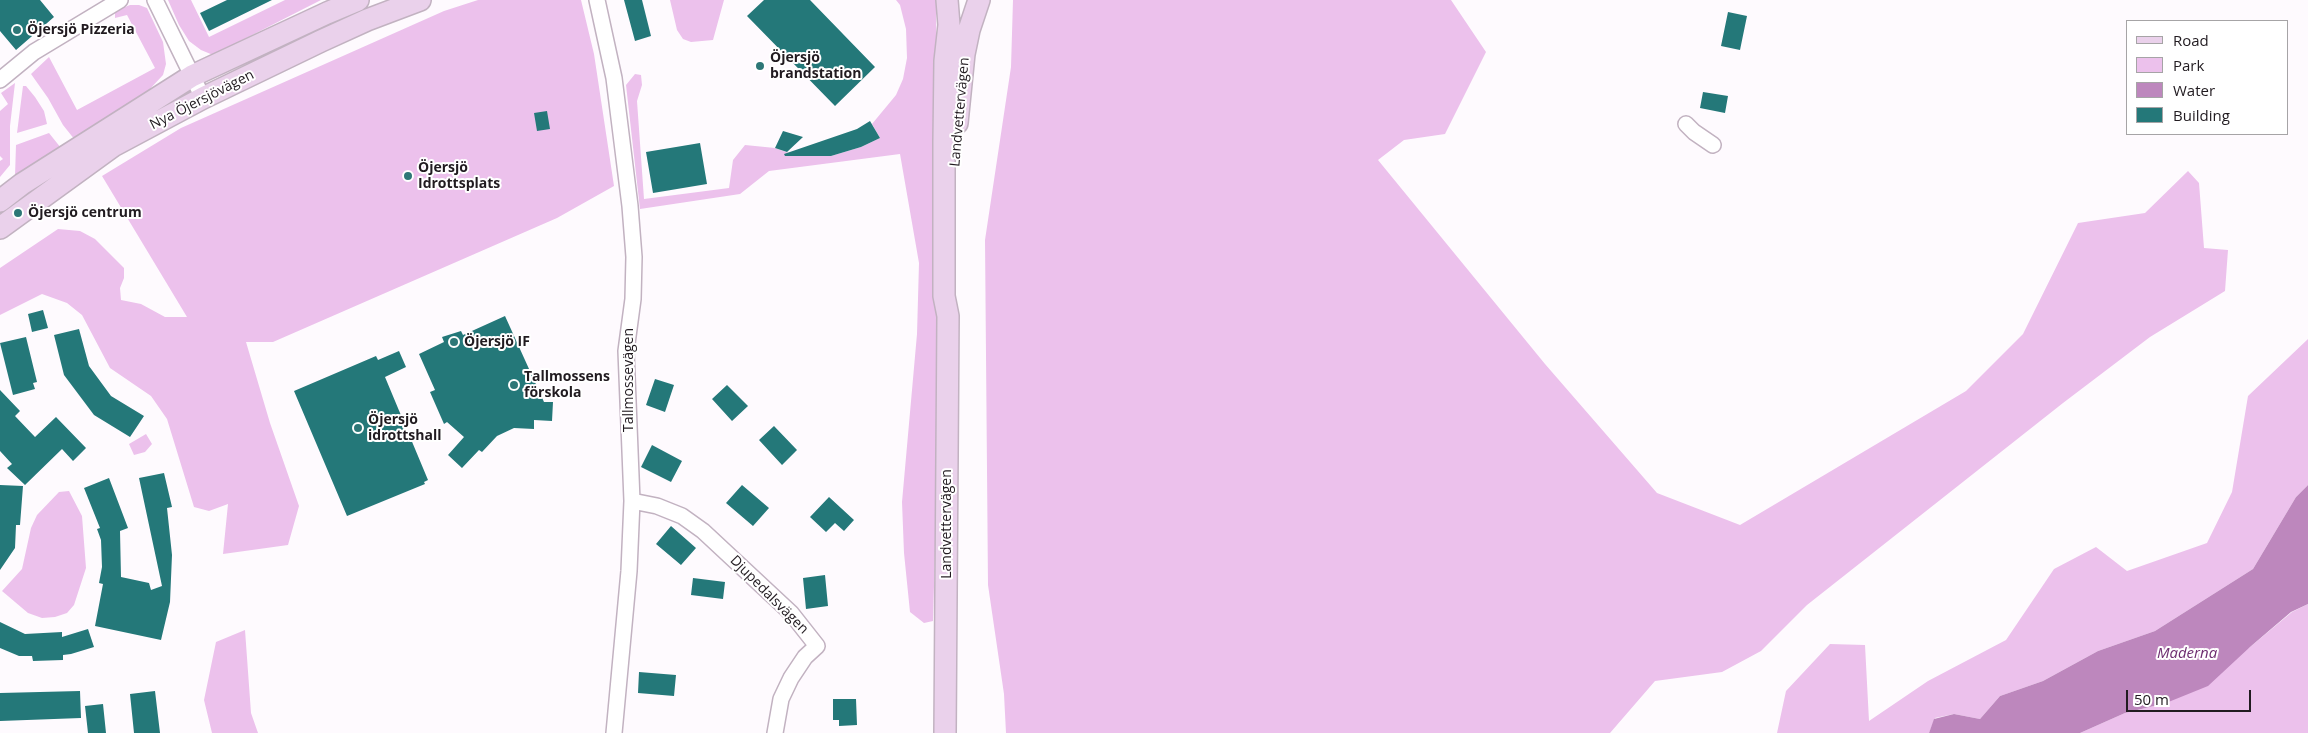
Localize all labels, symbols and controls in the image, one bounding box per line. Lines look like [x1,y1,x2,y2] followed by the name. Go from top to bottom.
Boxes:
[2126,20,2288,135] legend
[27,22,135,38] place label: Öjersjö Pizzeria
[11,24,23,36] marker: Öjersjö Pizzeria
[2173,30,2209,50] text: Road
[770,50,861,82] place label: Öjersjö brandstation
[2173,55,2204,75] text: Park
[947,57,973,167] street label: Landvettervägen
[754,60,766,72] marker: Öjersjö brandstation
[147,67,257,133] street label: Nya Öjersjövägen
[2173,80,2215,100] text: Water
[2173,105,2230,125] text: Building
[418,160,500,192] place label: Öjersjö Idrottsplats
[402,170,414,182] marker: Öjersjö Idrottsplats
[28,205,142,221] place label: Öjersjö centrum
[12,207,24,219] marker: Öjersjö centrum
[621,328,637,432] street label: Tallmossevägen
[464,334,530,350] place label: Öjersjö IF
[448,336,460,348] marker: Öjersjö IF
[524,369,610,402] place label: Tallmossens förskola
[508,379,520,391] marker: Tallmossens förskola
[368,412,441,444] place label: Öjersjö idrottshall
[352,422,364,434] marker: Öjersjö idrottshall
[939,469,955,579] street label: Landvettervägen
[726,552,812,638] street label: Djupedalsvägen
[2157,645,2217,663] water label: Maderna
[2128,680,2253,712] scale bar
[2134,689,2169,709] text: 50 m

